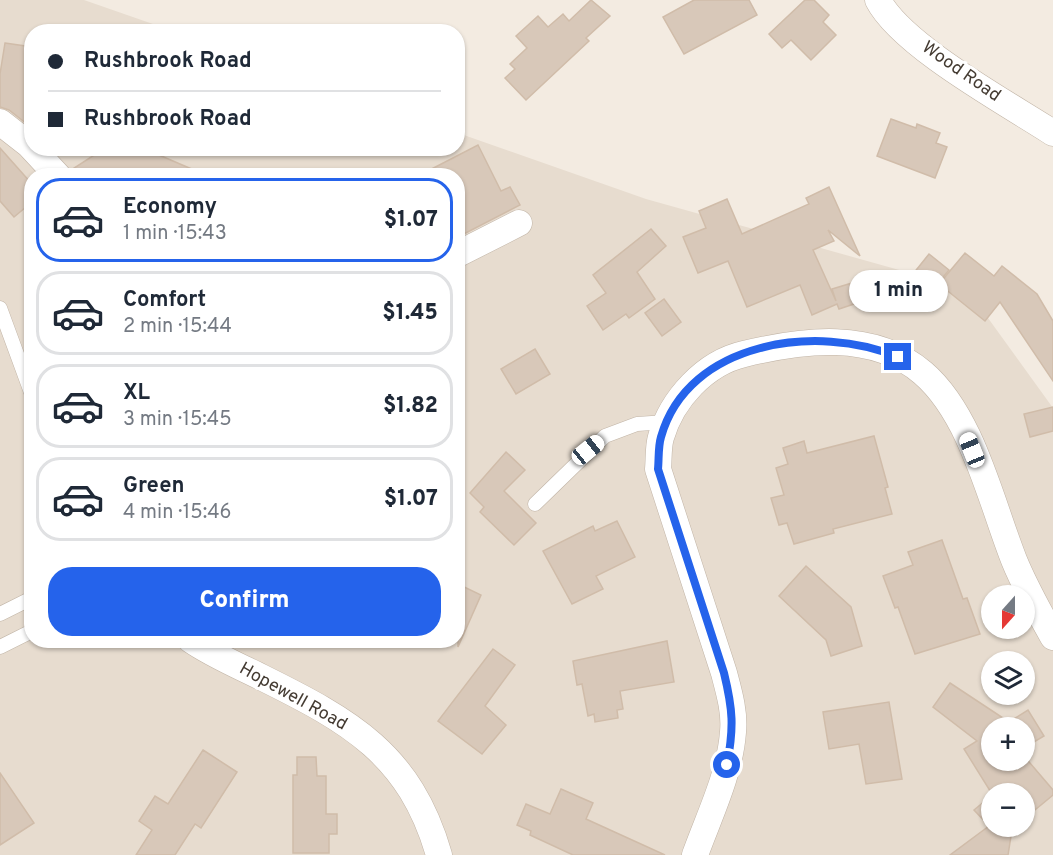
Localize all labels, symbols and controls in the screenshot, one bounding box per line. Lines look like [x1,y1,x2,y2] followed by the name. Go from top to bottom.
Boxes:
[917,36,1005,108] street label: Wood Road
[84,48,252,75] text: Rushbrook Road
[84,106,252,133] text: Rushbrook Road
[51,193,105,247] icon: car
[123,194,217,221] text: Economy
[384,207,438,234] text: $1.07
[123,221,227,247] text: 1 min · 15:43
[848,270,948,312] callout: 1 min
[874,278,923,304] text: 1 min
[51,286,105,340] icon: car
[123,287,206,314] text: Comfort
[382,300,438,327] text: $1.45
[123,314,232,340] text: 2 min · 15:44
[884,343,911,370] route end
[51,379,105,433] icon: car
[123,380,150,407] text: XL
[383,393,438,420] text: $1.82
[123,407,232,433] text: 3 min · 15:45
[957,430,987,470] car
[568,432,608,468] car
[51,472,105,526] icon: car
[123,473,185,500] text: Green
[384,486,438,513] text: $1.07
[123,500,232,526] text: 4 min · 15:46
[48,567,441,636] button: Confirm
[981,585,1035,639] north arrow
[981,585,1035,837] map controls
[981,651,1035,705] button: layers
[235,658,351,736] street label: Hopewell Road
[981,717,1035,771] button: +
[713,751,740,778] route start
[981,783,1035,837] button: −

